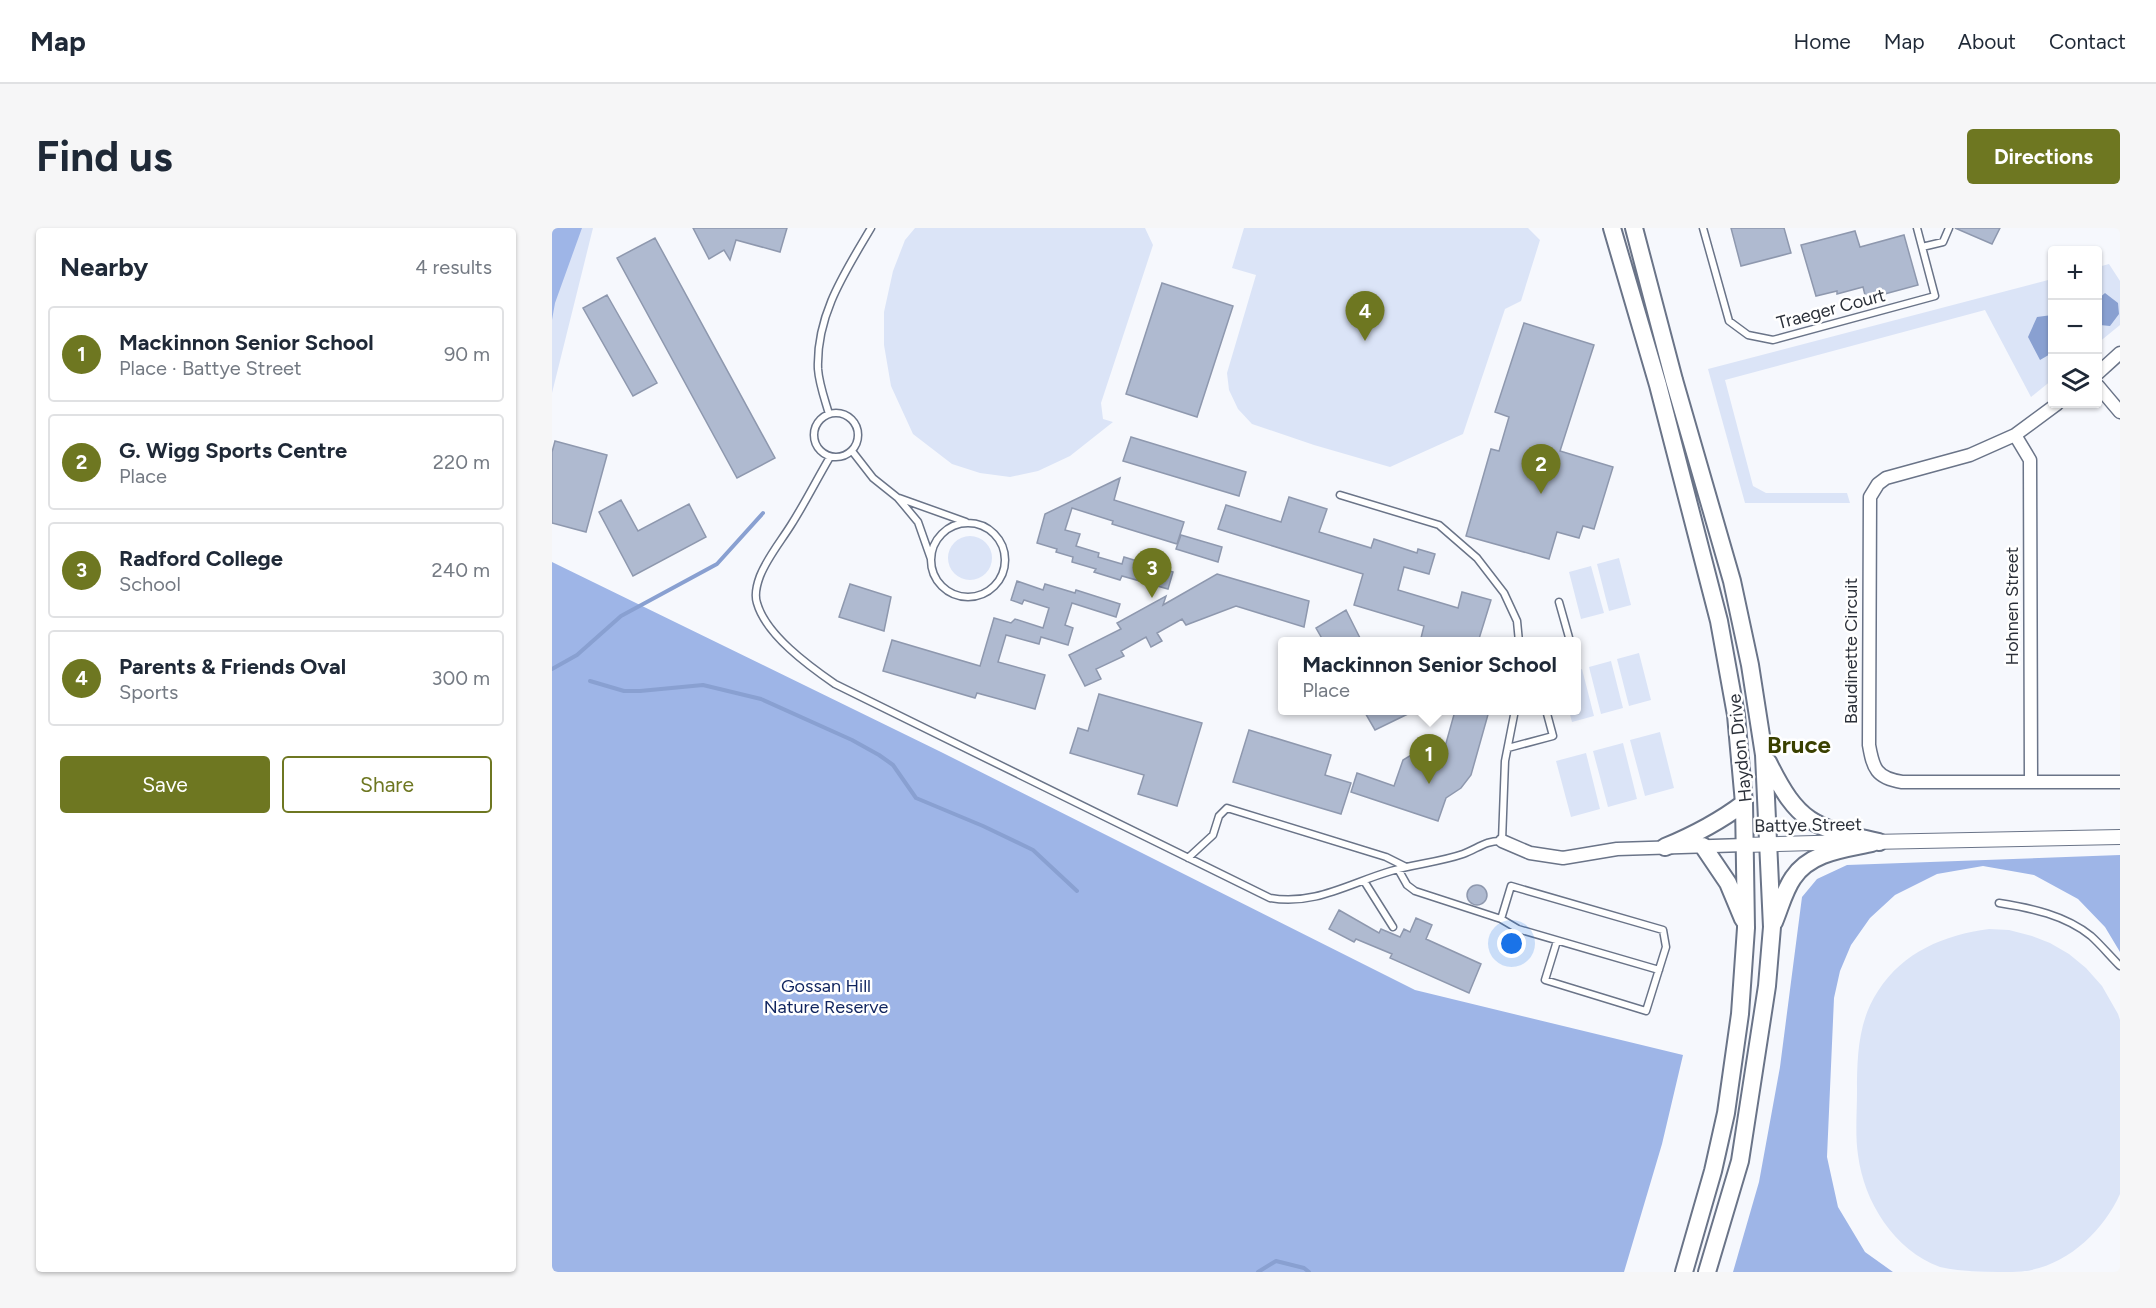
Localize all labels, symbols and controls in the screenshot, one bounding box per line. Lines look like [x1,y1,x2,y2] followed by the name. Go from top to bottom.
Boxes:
[30,24,86,58] text: Map
[1794,29,1851,54] text: Home
[1884,29,1925,54] text: Map
[1958,29,2016,54] text: About
[2049,29,2126,54] text: Contact
[1967,129,2120,184] button: Directions
[36,131,173,182] text: Find us
[2048,246,2102,408] map controls
[2048,246,2102,300] button: +
[60,251,148,283] text: Nearby
[415,255,492,279] text: 4 results
[1774,284,1888,334] street label: Traeger Court
[1346,291,1384,341] pin: 4
[2048,300,2102,354] button: −
[119,329,374,356] text: Mackinnon Senior School
[77,342,86,366] text: 1
[444,342,490,366] text: 90 m
[2048,354,2102,408] button: layers
[119,356,302,380] text: Place · Battye Street
[119,437,347,464] text: G. Wigg Sports Centre
[1522,444,1560,494] pin: 2
[76,450,87,474] text: 2
[433,450,490,474] text: 220 m
[119,464,167,488] text: Place
[119,545,283,572] text: Radford College
[2001,546,2023,665] street label: Hohnen Street
[1132,548,1172,598] pin: 3
[76,558,87,582] text: 3
[432,558,490,582] text: 240 m
[119,572,181,596] text: School
[1840,577,1862,724] street label: Baudinette Circuit
[1278,637,1581,715] popup
[1302,651,1557,678] text: Mackinnon Senior School
[119,653,346,680] text: Parents & Friends Oval
[75,666,88,690] text: 4
[432,666,490,690] text: 300 m
[1302,678,1350,702] text: Place
[119,680,178,704] text: Sports
[1723,693,1757,803] street label: Haydon Drive
[1767,730,1831,759] district label: Bruce
[1410,734,1448,784] pin: 1
[60,756,270,813] button: Save
[282,756,492,813] button: Share
[1754,813,1862,837] street label: Battye Street
[1497,929,1526,958] your location
[764,975,889,1018] park label: Gossan Hill Nature Reserve

